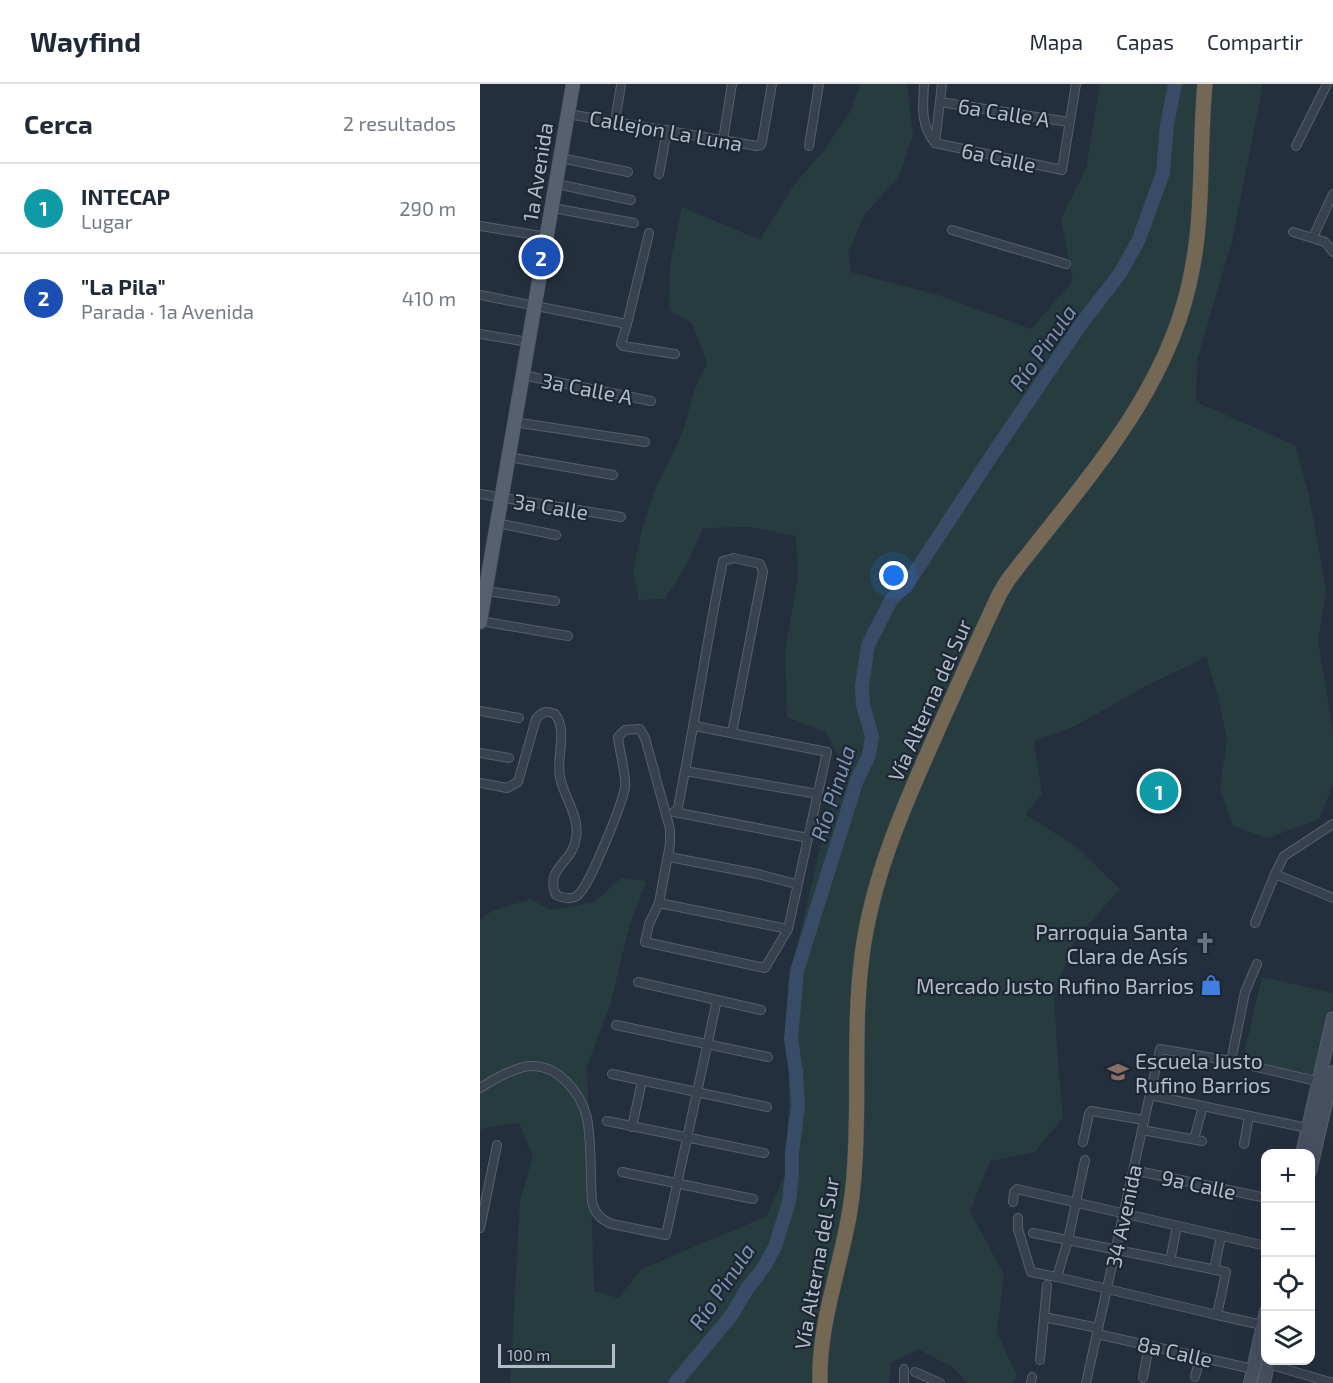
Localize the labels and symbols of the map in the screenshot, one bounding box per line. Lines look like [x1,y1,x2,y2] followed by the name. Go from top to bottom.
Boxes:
[956,92,1052,132] street label: 6a Calle A
[587,104,744,157] street label: Callejon La Luna
[517,121,557,223] street label: 1a Avenida
[959,137,1039,177] street label: 6a Calle
[522,234,560,279] pin: 2
[1003,299,1081,395] water label: Río Pinula
[539,367,635,409] street label: 3a Calle A
[512,488,590,524] street label: 3a Calle
[879,561,908,590] your location
[882,615,976,785] street label: Vía Alterna del Sur
[804,742,860,844] water label: Río Pinula
[1140,768,1178,814] pin: 1
[1035,919,1188,968] place label: Parroquia Santa Clara de Asís
[1193,931,1217,955] church icon: Parroquia Santa Clara de Asís
[916,973,1194,998] place label: Mercado Justo Rufino Barrios
[1199,973,1223,997] shop icon: Mercado Justo Rufino Barrios
[1135,1048,1271,1097] place label: Escuela Justo Rufino Barrios
[1106,1060,1130,1084] school or university icon: Escuela Justo Rufino Barrios
[1100,1162,1146,1270] street label: 34 Avenida
[1159,1164,1239,1204] street label: 9a Calle
[789,1174,844,1351] street label: Vía Alterna del Sur
[683,1238,759,1334] water label: Río Pinula
[1135,1330,1215,1372] street label: 8a Calle
[498,1341,615,1368] scale bar

